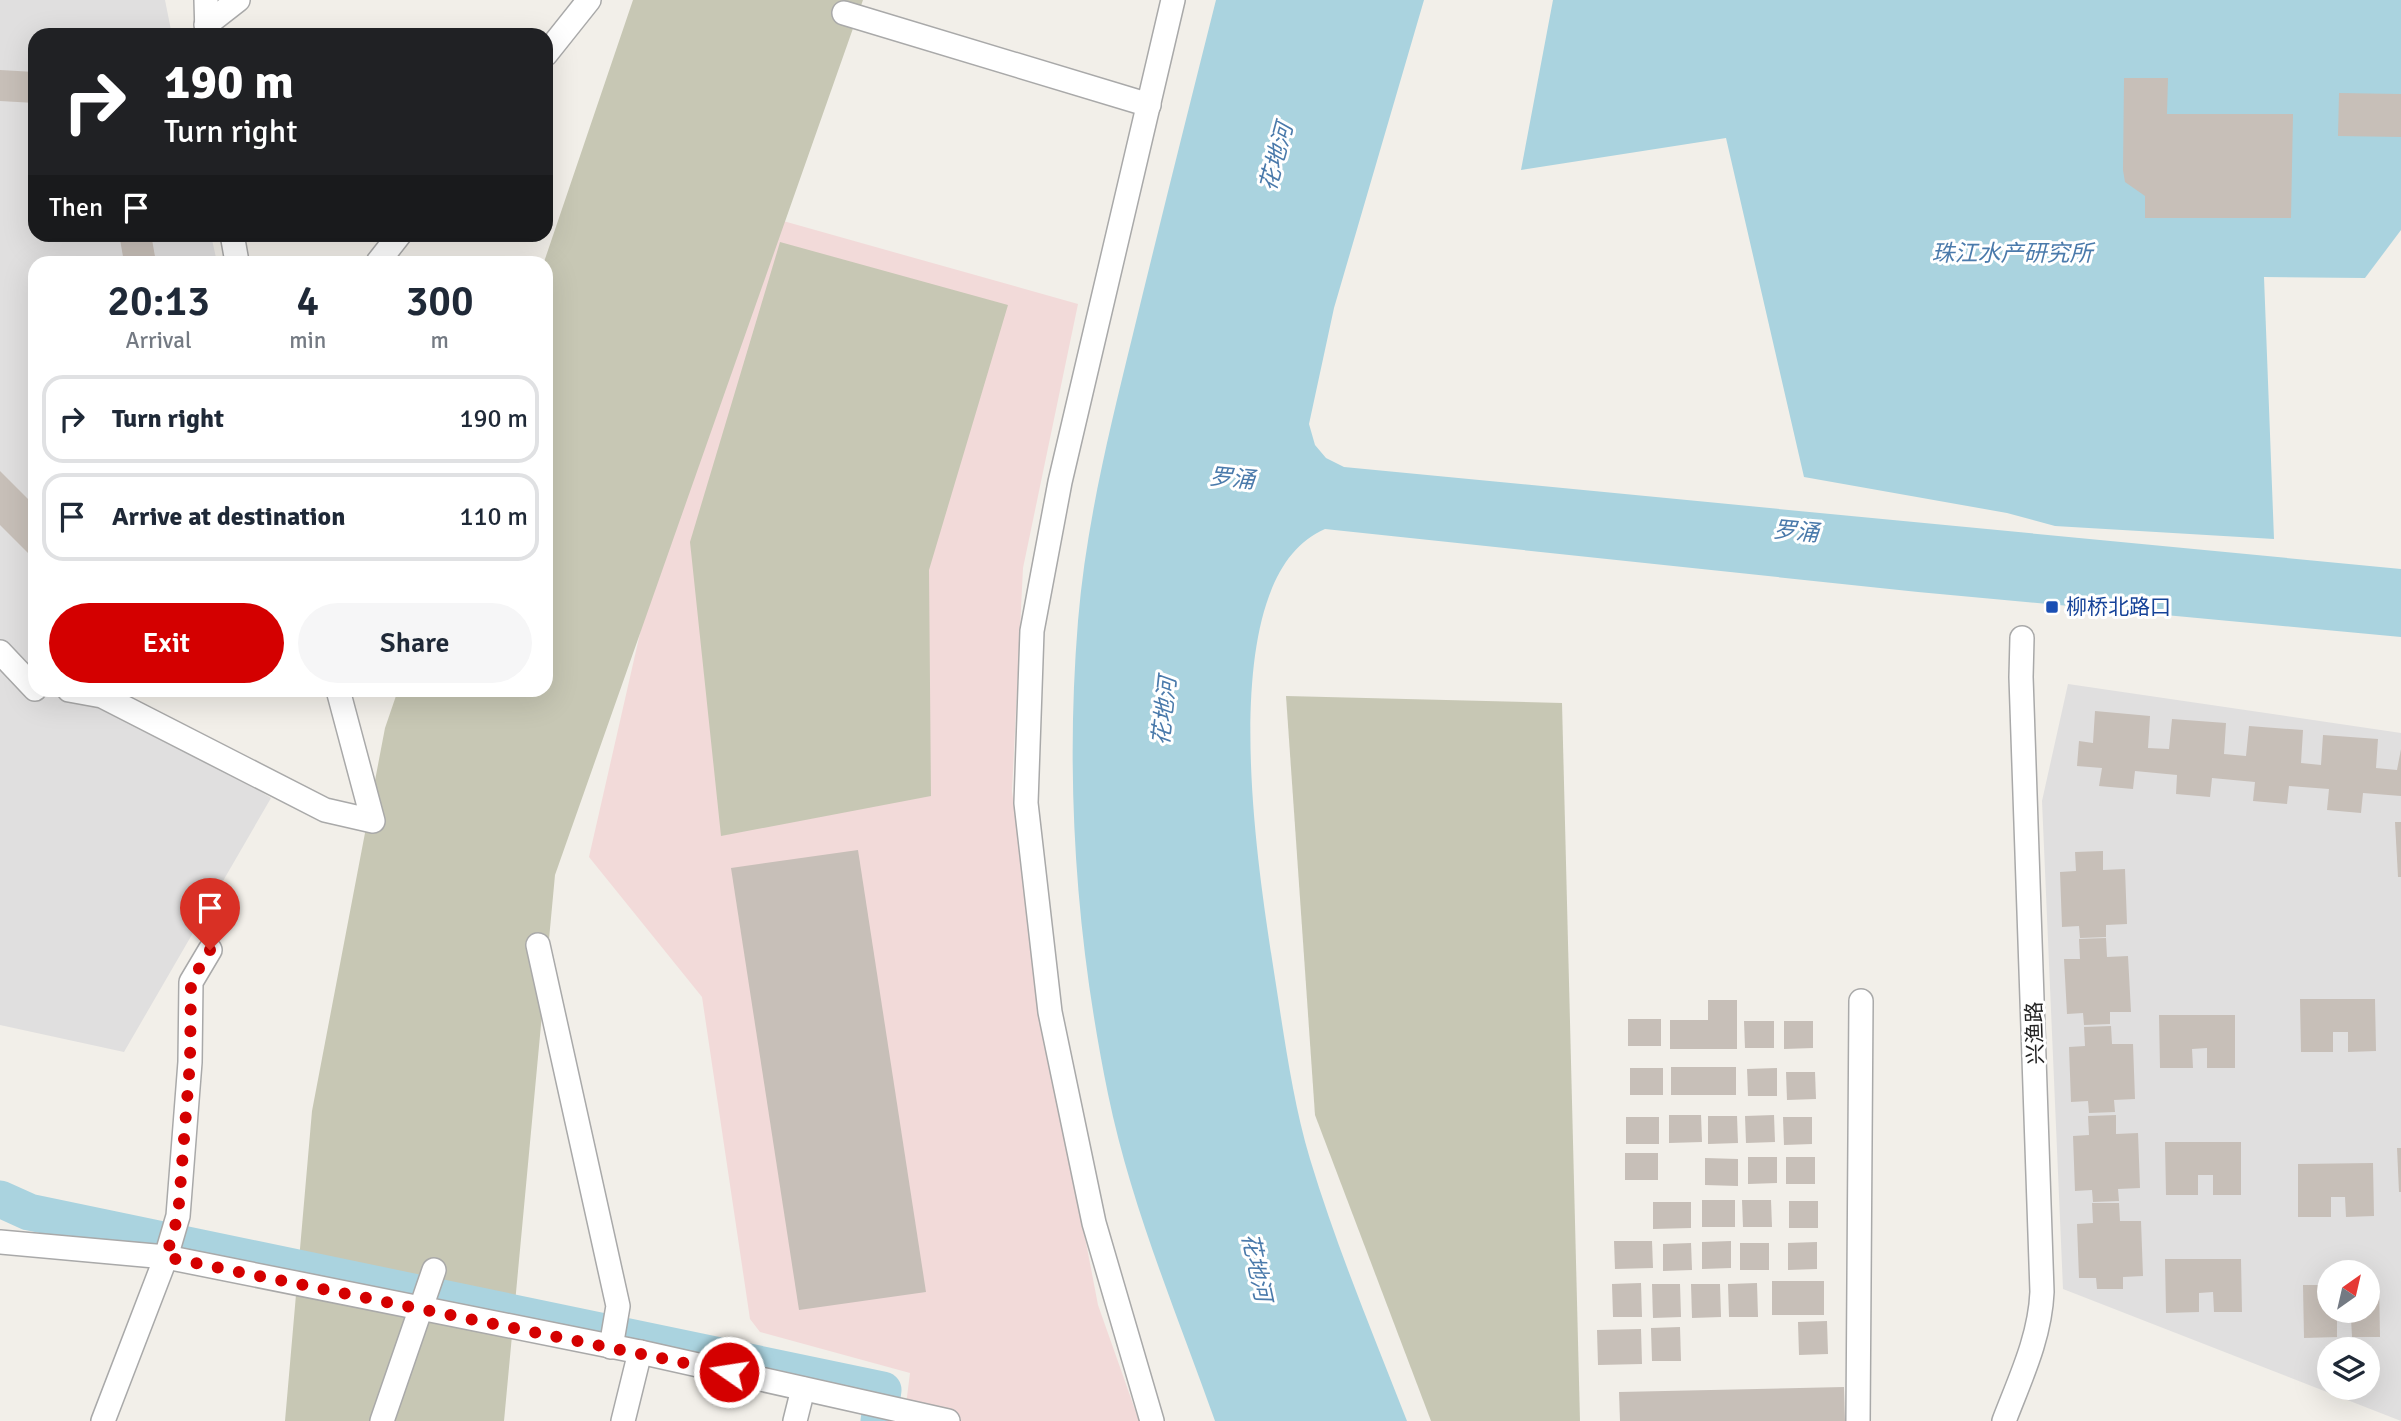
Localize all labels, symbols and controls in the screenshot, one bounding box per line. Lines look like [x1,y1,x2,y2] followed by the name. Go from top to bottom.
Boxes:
[164,52,294,112] text: 190 m
[49,56,140,147] icon: right
[164,112,297,151] text: Turn right
[1254,116,1300,194] water label: 花地河
[117,189,155,227] icon: arrive
[49,192,103,224] text: Then
[1932,239,2096,268] water label: 珠江水产研究所
[107,276,210,327] text: 20:13
[296,276,319,327] text: 4
[406,276,474,327] text: 300
[125,326,192,355] text: Arrival
[289,326,326,355] text: min
[430,326,449,355] text: m
[53,400,91,438] icon: right
[112,403,224,435] text: Turn right
[459,403,528,435] text: 190 m
[1208,462,1259,495] water label: 罗涌
[53,498,91,536] icon: arrive
[112,501,345,533] text: Arrive at destination
[459,501,528,533] text: 110 m
[1772,515,1823,548] water label: 罗涌
[2066,594,2171,620] place label: 柳桥北路口
[2044,599,2060,615] marker: 柳桥北路口
[49,603,284,683] button: Exit
[298,603,532,683] button: Share
[1146,671,1183,747] water label: 花地河
[180,878,240,950] pin
[191,889,229,927] icon: arrive
[2021,1001,2049,1065] street label: 兴渔路
[1235,1230,1279,1308] water label: 花地河
[2317,1260,2380,1323] north arrow
[2317,1260,2380,1400] map controls
[692,1335,766,1409] position arrow
[2317,1337,2380,1400] button: layers

